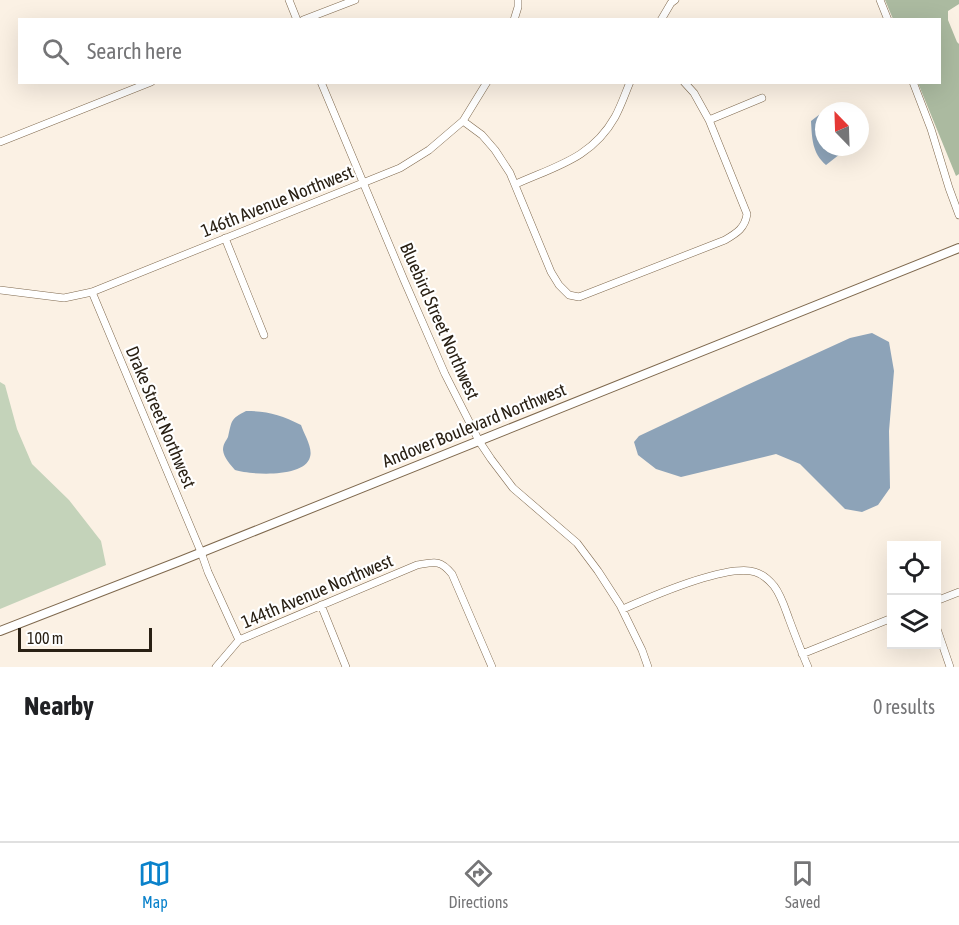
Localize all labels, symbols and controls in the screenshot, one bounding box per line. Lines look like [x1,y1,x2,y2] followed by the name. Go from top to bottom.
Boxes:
[18,18,941,84] search box
[39,35,72,68] icon: search
[87,38,182,64] text: Search here
[815,102,869,156] north arrow
[198,161,356,241] street label: 146th Avenue Northwest
[396,239,484,403] street label: Bluebird Street Northwest
[122,343,200,491] street label: Drake Street Northwest
[379,379,569,471] street label: Andover Boulevard Northwest
[887,541,941,649] map controls
[887,541,941,595] button: locate
[238,550,396,632] street label: 144th Avenue Northwest
[887,595,941,649] button: layers
[18,625,152,652] scale bar
[27,629,63,647] text: 100 m
[24,691,94,721] text: Nearby
[873,695,935,718] text: 0 results
[138,857,171,911] tab: Map
[448,857,508,911] tab: Directions
[785,857,820,911] tab: Saved

